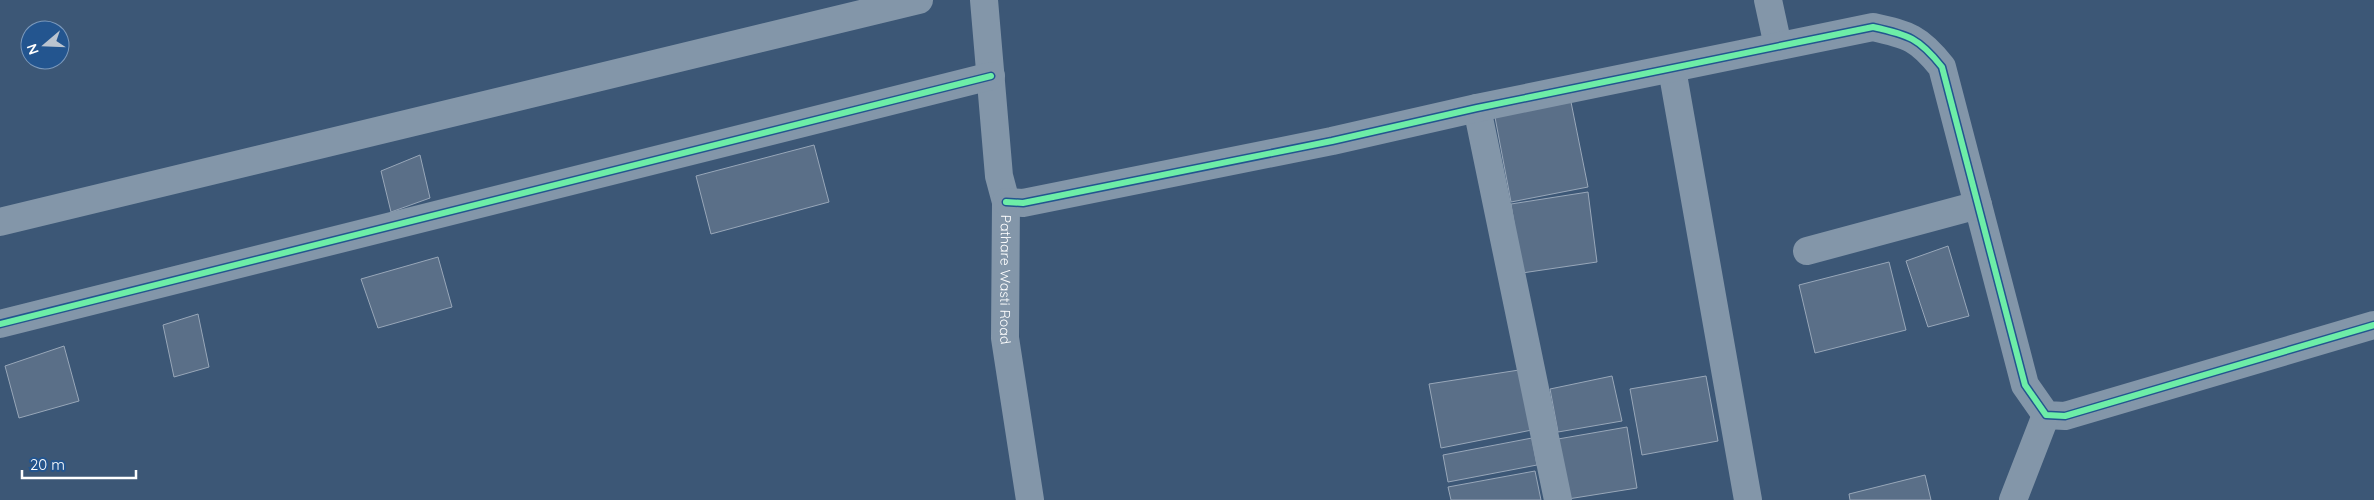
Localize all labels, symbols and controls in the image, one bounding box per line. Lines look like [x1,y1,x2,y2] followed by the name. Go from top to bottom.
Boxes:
[20,20,70,70] north arrow
[23,41,43,57] text: N
[996,215,1015,346] street label: Pathare Wasti Road
[22,448,136,480] scale bar
[30,455,65,474] text: 20 m

